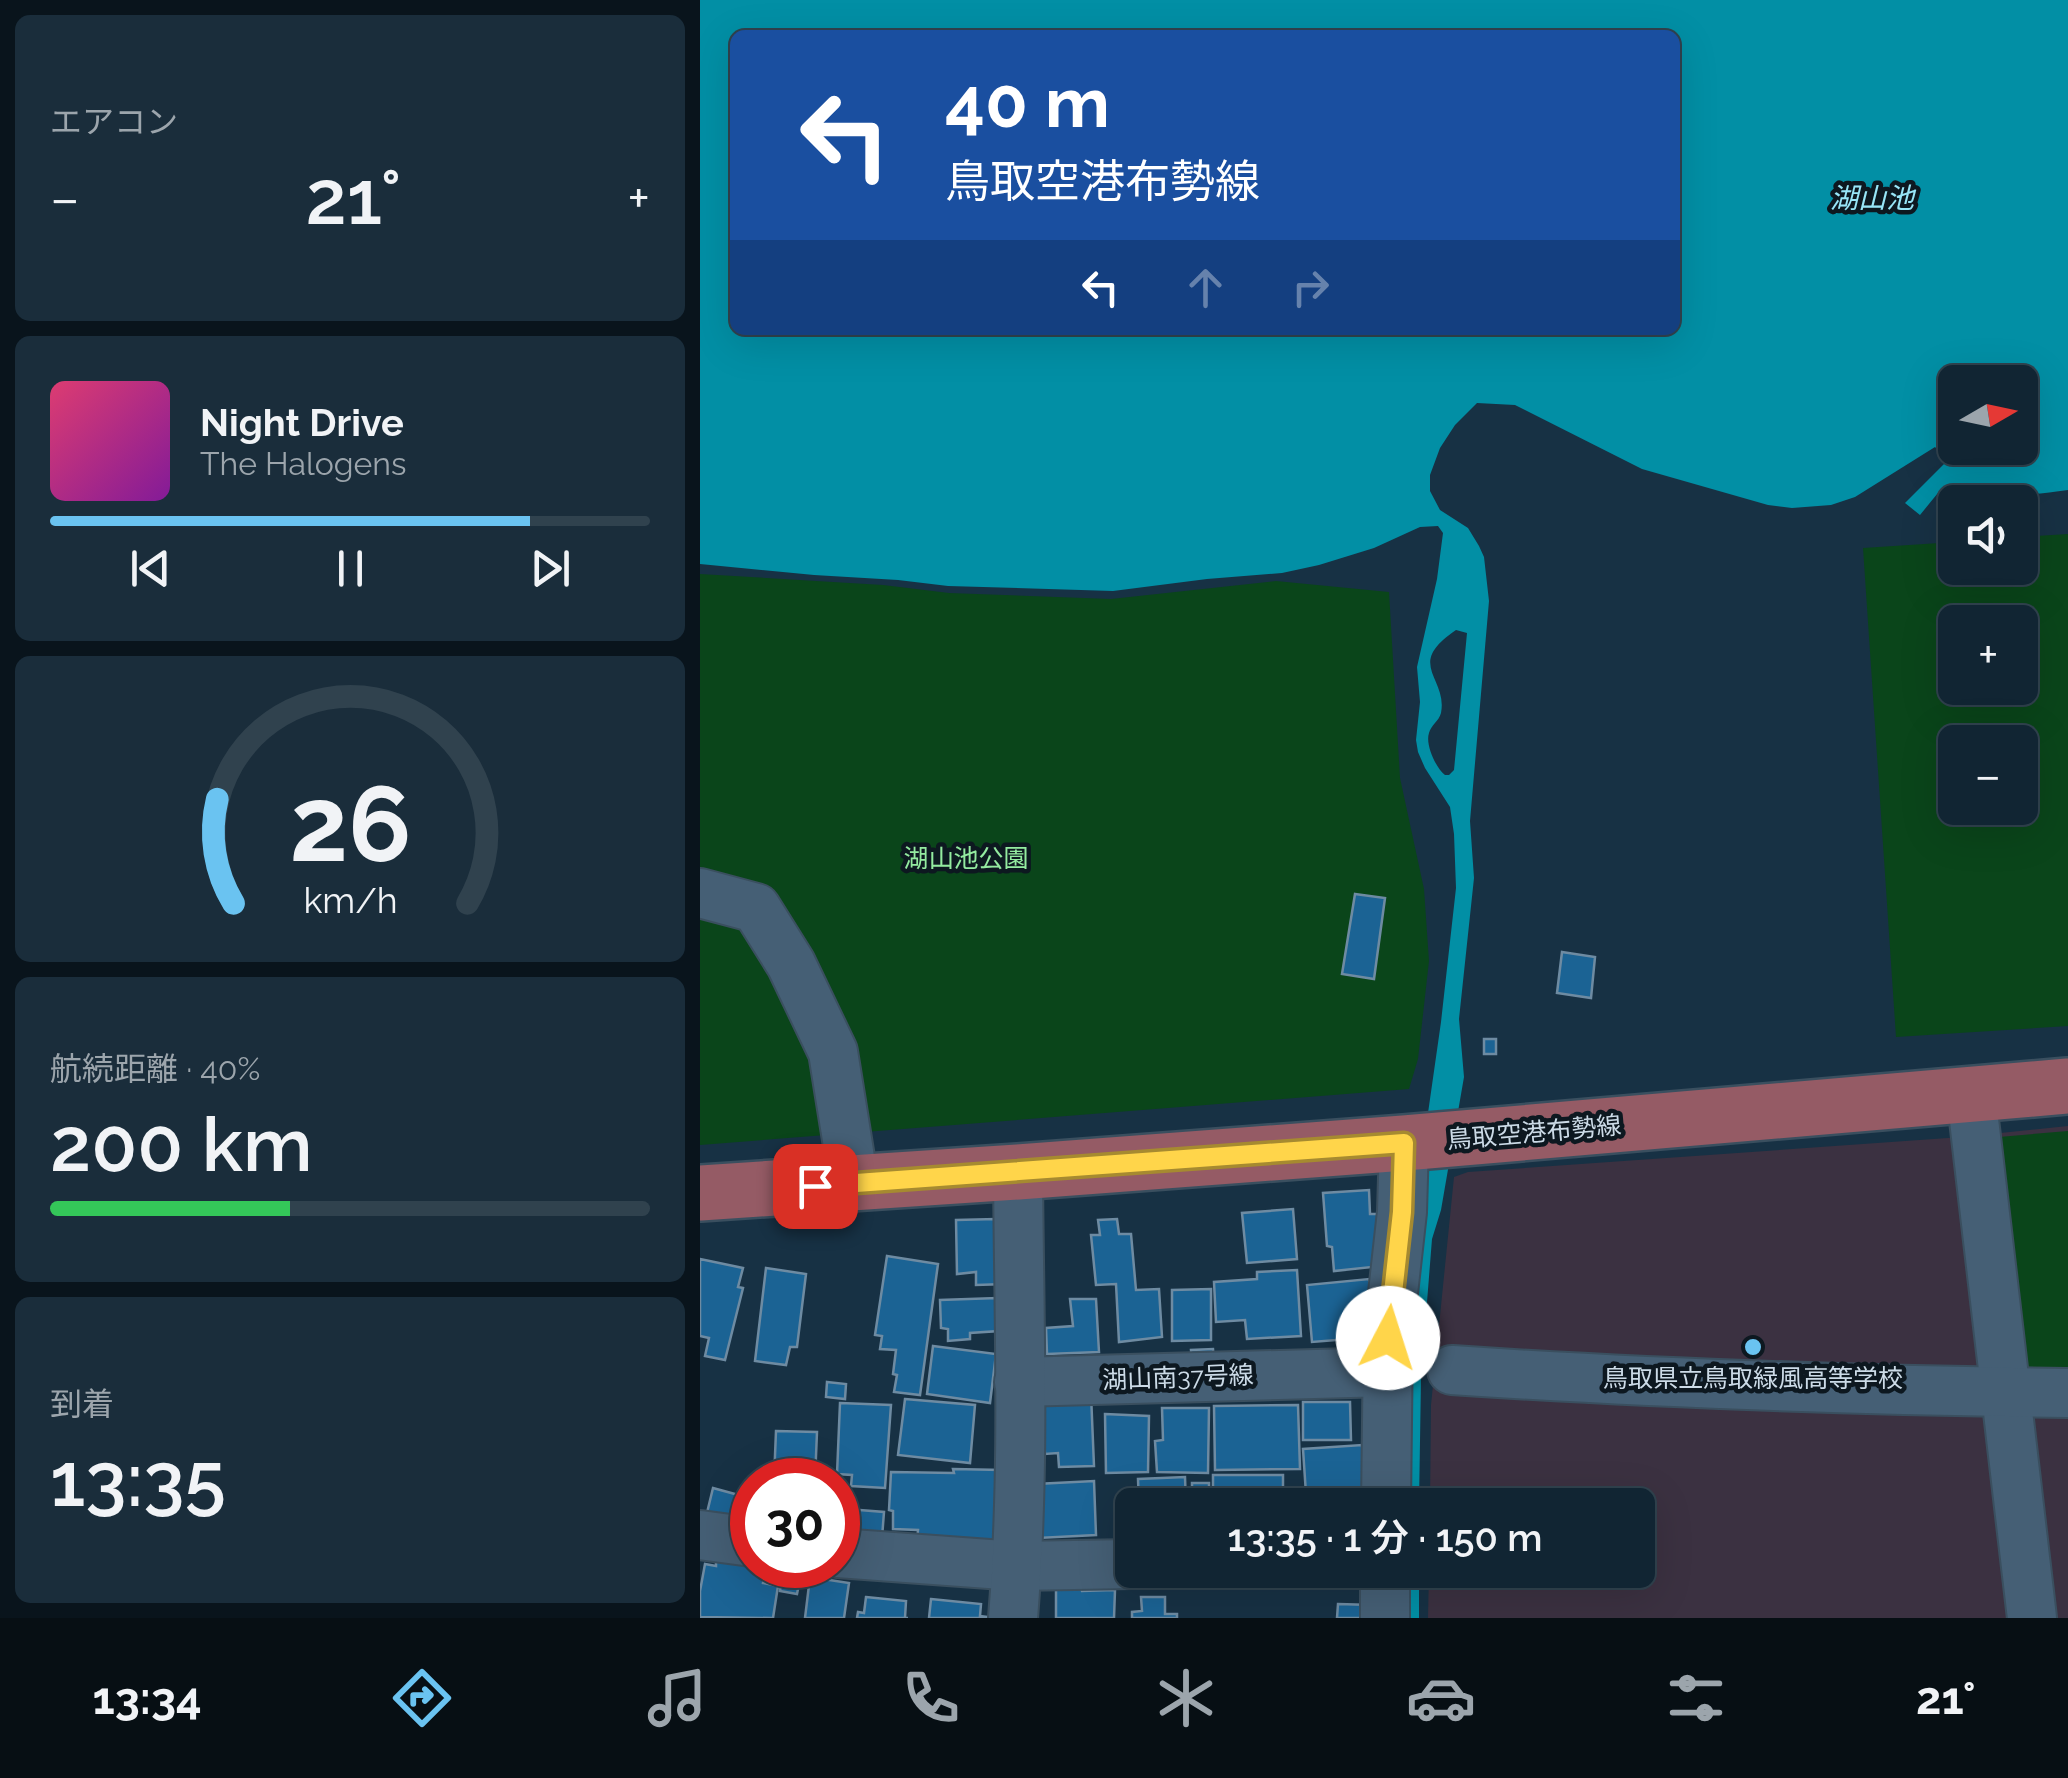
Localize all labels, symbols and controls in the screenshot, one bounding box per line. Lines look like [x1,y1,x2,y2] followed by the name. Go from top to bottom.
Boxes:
[945,61,1110,143] text: 40 m
[780,70,910,200] icon: left
[50,103,178,140] text: エアコン
[306,153,401,242] text: 21°
[945,155,1260,208] text: 鳥取空港布勢線
[50,166,80,231] text: −
[627,166,650,231] text: +
[1830,182,1917,215] water label: 湖山池
[1073,260,1128,315] icon: left
[1178,260,1233,315] icon: ahead
[1283,260,1338,315] icon: right
[1938,365,2038,465] north arrow
[1938,365,2038,825] map controls
[200,400,404,445] text: Night Drive
[200,445,406,482] text: The Halogens
[1938,485,2038,585] button: sound
[123,541,178,596] icon: previous
[323,541,378,596] icon: pause
[523,541,578,596] icon: next
[1938,605,2038,705] button: +
[1938,725,2038,825] button: −
[289,763,411,885] text: 26
[903,843,1029,873] park label: 湖山池公園
[303,879,397,921] text: km/h
[50,1050,260,1087] text: 航続距離 · 40%
[50,1100,312,1189] text: 200 km
[1446,1109,1622,1155] street label: 鳥取空港布勢線
[773,1144,858,1229] pin
[788,1159,843,1214] icon: arrive
[1336,1286,1440,1390] position arrow
[1742,1336,1764,1358] marker: 鳥取県立鳥取緑風高等学校
[1102,1359,1254,1395] street label: 湖山南37号線
[1603,1363,1903,1393] place label: 鳥取県立鳥取緑風高等学校
[50,1385,114,1422] text: 到着
[50,1435,226,1524] text: 13:35
[730,1458,860,1588] speed limit sign: 30
[1228,1515,1542,1560] text: 13:35 · 1 分 · 150 m
[387,1663,457,1733] icon: directions
[642,1663,712,1733] icon: music
[896,1663,966,1733] icon: phone
[1151,1663,1221,1733] icon: climate
[1406,1663,1476,1733] icon: car
[1661,1663,1731,1733] icon: filters
[92,1672,202,1725] text: 13:34
[1916,1672,1975,1725] text: 21°

